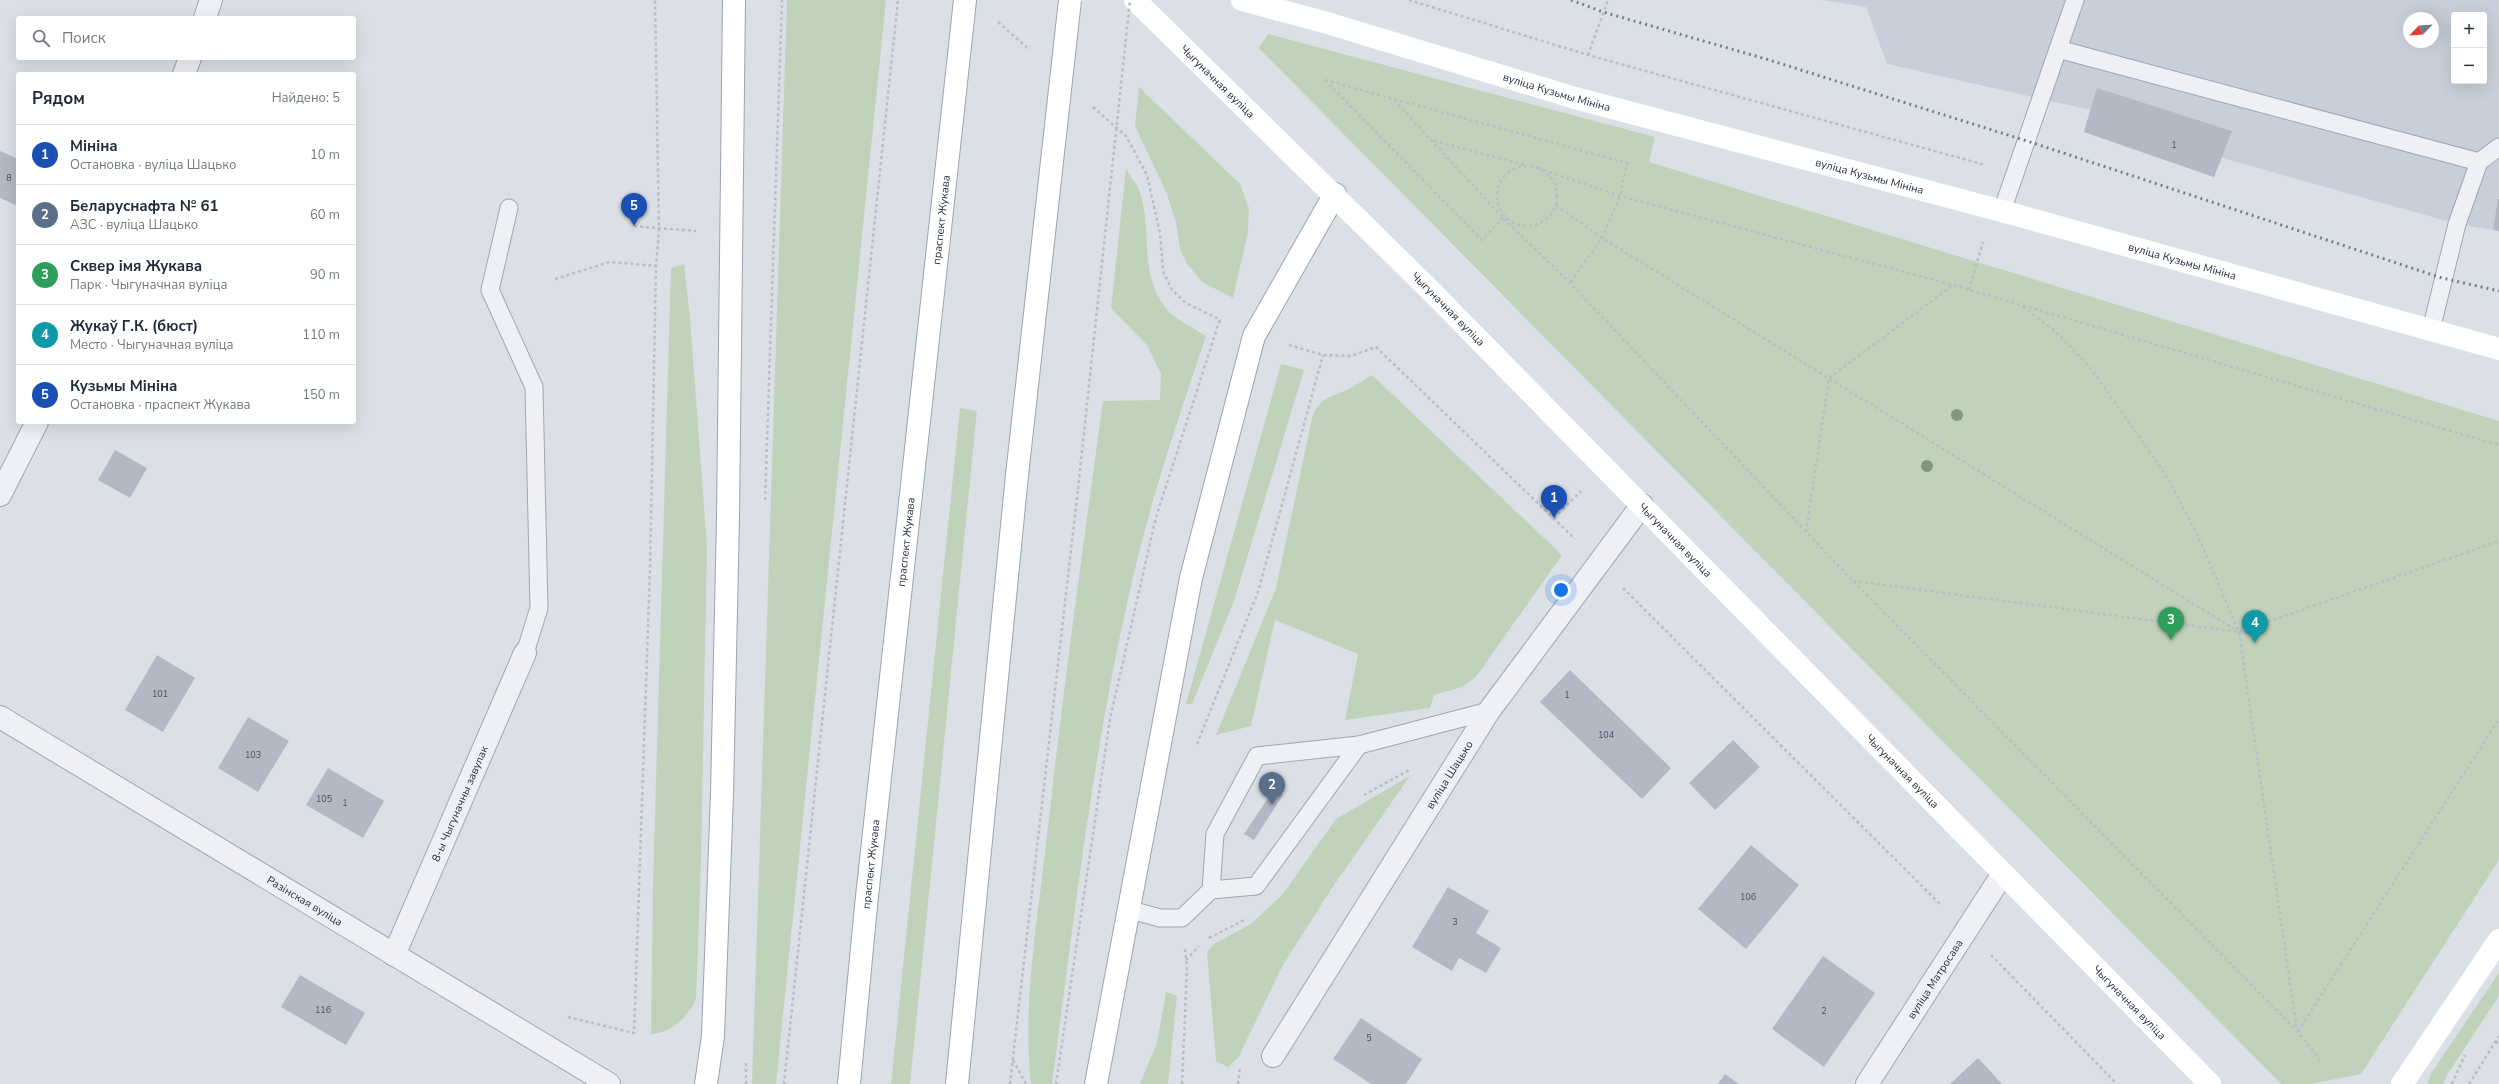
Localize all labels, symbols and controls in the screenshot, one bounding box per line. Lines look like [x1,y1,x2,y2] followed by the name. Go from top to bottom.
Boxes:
[2403,12,2439,48] north arrow
[2451,12,2487,84] map controls
[2451,12,2487,48] button: +
[16,16,356,60] search box
[30,27,52,49] icon: search
[62,28,106,48] text: Поиск
[1177,42,1258,122] street label: Чыгуначная вуліца
[2451,48,2487,84] button: −
[1501,70,1612,115] street label: вуліца Кузьмы Мініна
[32,87,85,110] text: Рядом
[272,89,340,107] text: Найдено: 5
[70,136,118,156] text: Мініна
[2171,139,2177,151] house number: 1
[41,146,49,164] text: 1
[310,146,340,164] text: 10 m
[1814,155,1925,198] street label: вуліца Кузьмы Мініна
[70,156,236,174] text: Остановка · вуліца Шацько
[6,172,12,184] house number: 8
[929,174,954,265] street label: праспект Жукава
[621,193,647,226] pin: 5
[70,196,218,216] text: Беларуснафта № 61
[41,206,49,224] text: 2
[310,206,340,224] text: 60 m
[70,216,198,234] text: АЗС · вуліца Шацько
[2126,239,2238,284] street label: вуліца Кузьмы Мініна
[70,256,202,276] text: Сквер імя Жукава
[41,266,49,284] text: 3
[310,266,340,284] text: 90 m
[1408,269,1488,350] street label: Чыгуначная вуліца
[70,276,228,294] text: Парк · Чыгуначная вуліца
[70,316,198,336] text: Жукаў Г.К. (бюст)
[41,326,49,344] text: 4
[302,326,340,344] text: 110 m
[70,336,234,354] text: Место · Чыгуначная вуліца
[70,376,178,396] text: Кузьмы Мініна
[41,386,49,404] text: 5
[302,386,340,404] text: 150 m
[70,396,251,414] text: Остановка · праспект Жукава
[1541,485,1567,518] pin: 1
[894,496,919,588] street label: праспект Жукава
[1635,500,1715,581] street label: Чыгуначная вуліца
[1551,580,1571,600] your location
[2158,607,2184,640] pin: 3
[2242,610,2268,643] pin: 4
[152,688,168,700] house number: 101
[1564,689,1570,701] house number: 1
[1598,729,1615,741] house number: 104
[1862,731,1942,812] street label: Чыгуначная вуліца
[1423,738,1477,812] street label: вуліца Шацько
[428,743,492,864] street label: 8-ы Чыгуначны завулак
[245,749,261,761] house number: 103
[1259,772,1285,805] pin: 2
[316,793,332,805] house number: 105
[342,797,348,809] house number: 1
[859,819,883,910] street label: праспект Жукава
[264,873,345,930] street label: Разінская вуліца
[1740,891,1756,903] house number: 106
[1452,916,1458,928] house number: 3
[1904,937,1967,1022] street label: вуліца Матросава
[2089,962,2169,1043] street label: Чыгуначная вуліца
[315,1004,331,1016] house number: 116
[1821,1005,1827,1017] house number: 2
[1366,1032,1372,1044] house number: 5

